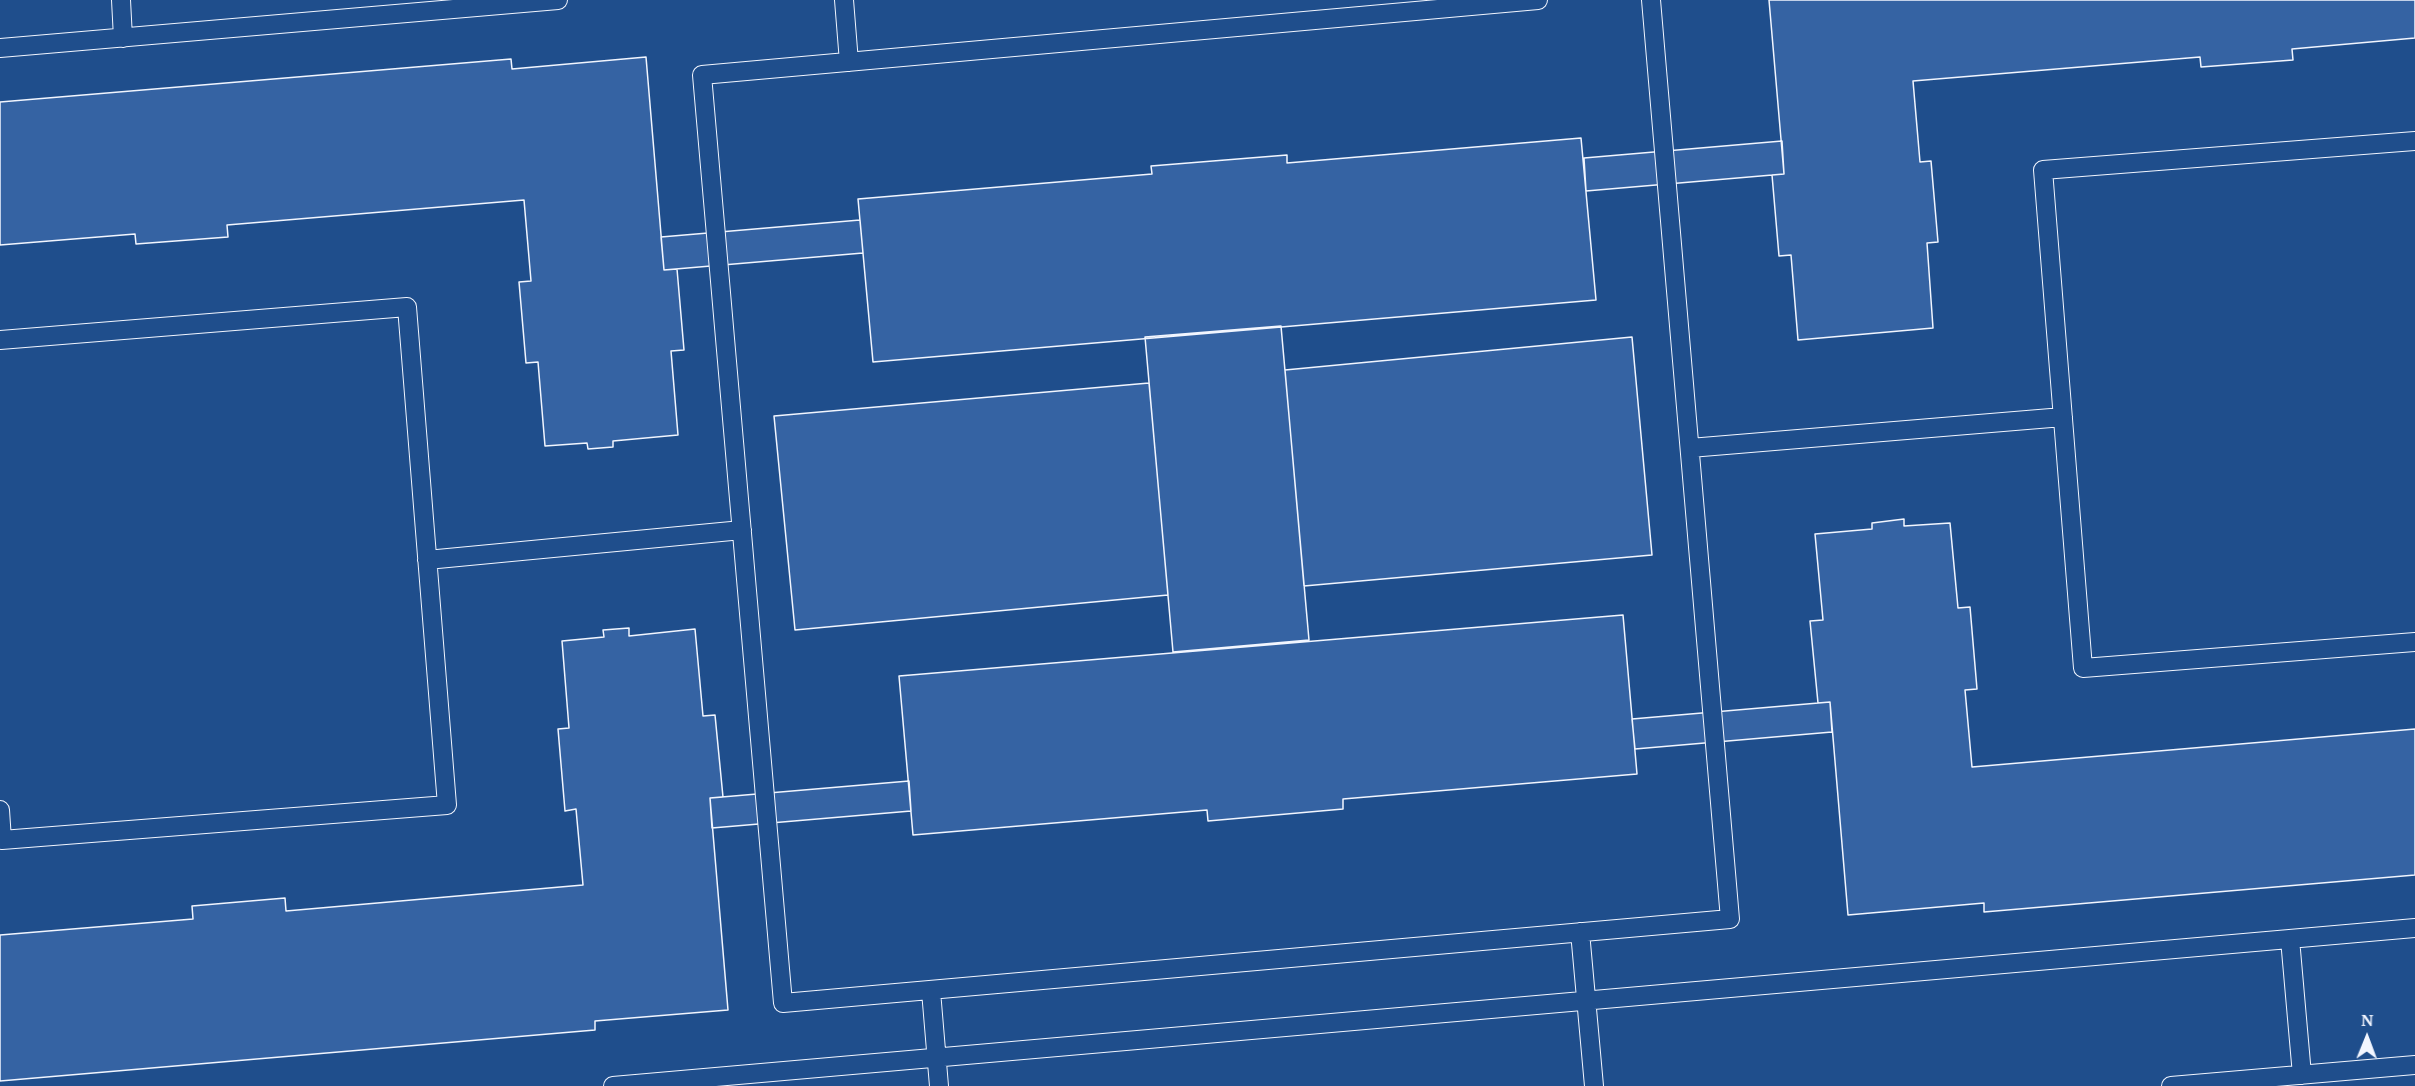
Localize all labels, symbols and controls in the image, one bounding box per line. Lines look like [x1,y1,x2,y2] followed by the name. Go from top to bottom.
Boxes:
[2337,1008,2397,1068] north arrow
[2361,1009,2374,1031] text: N

